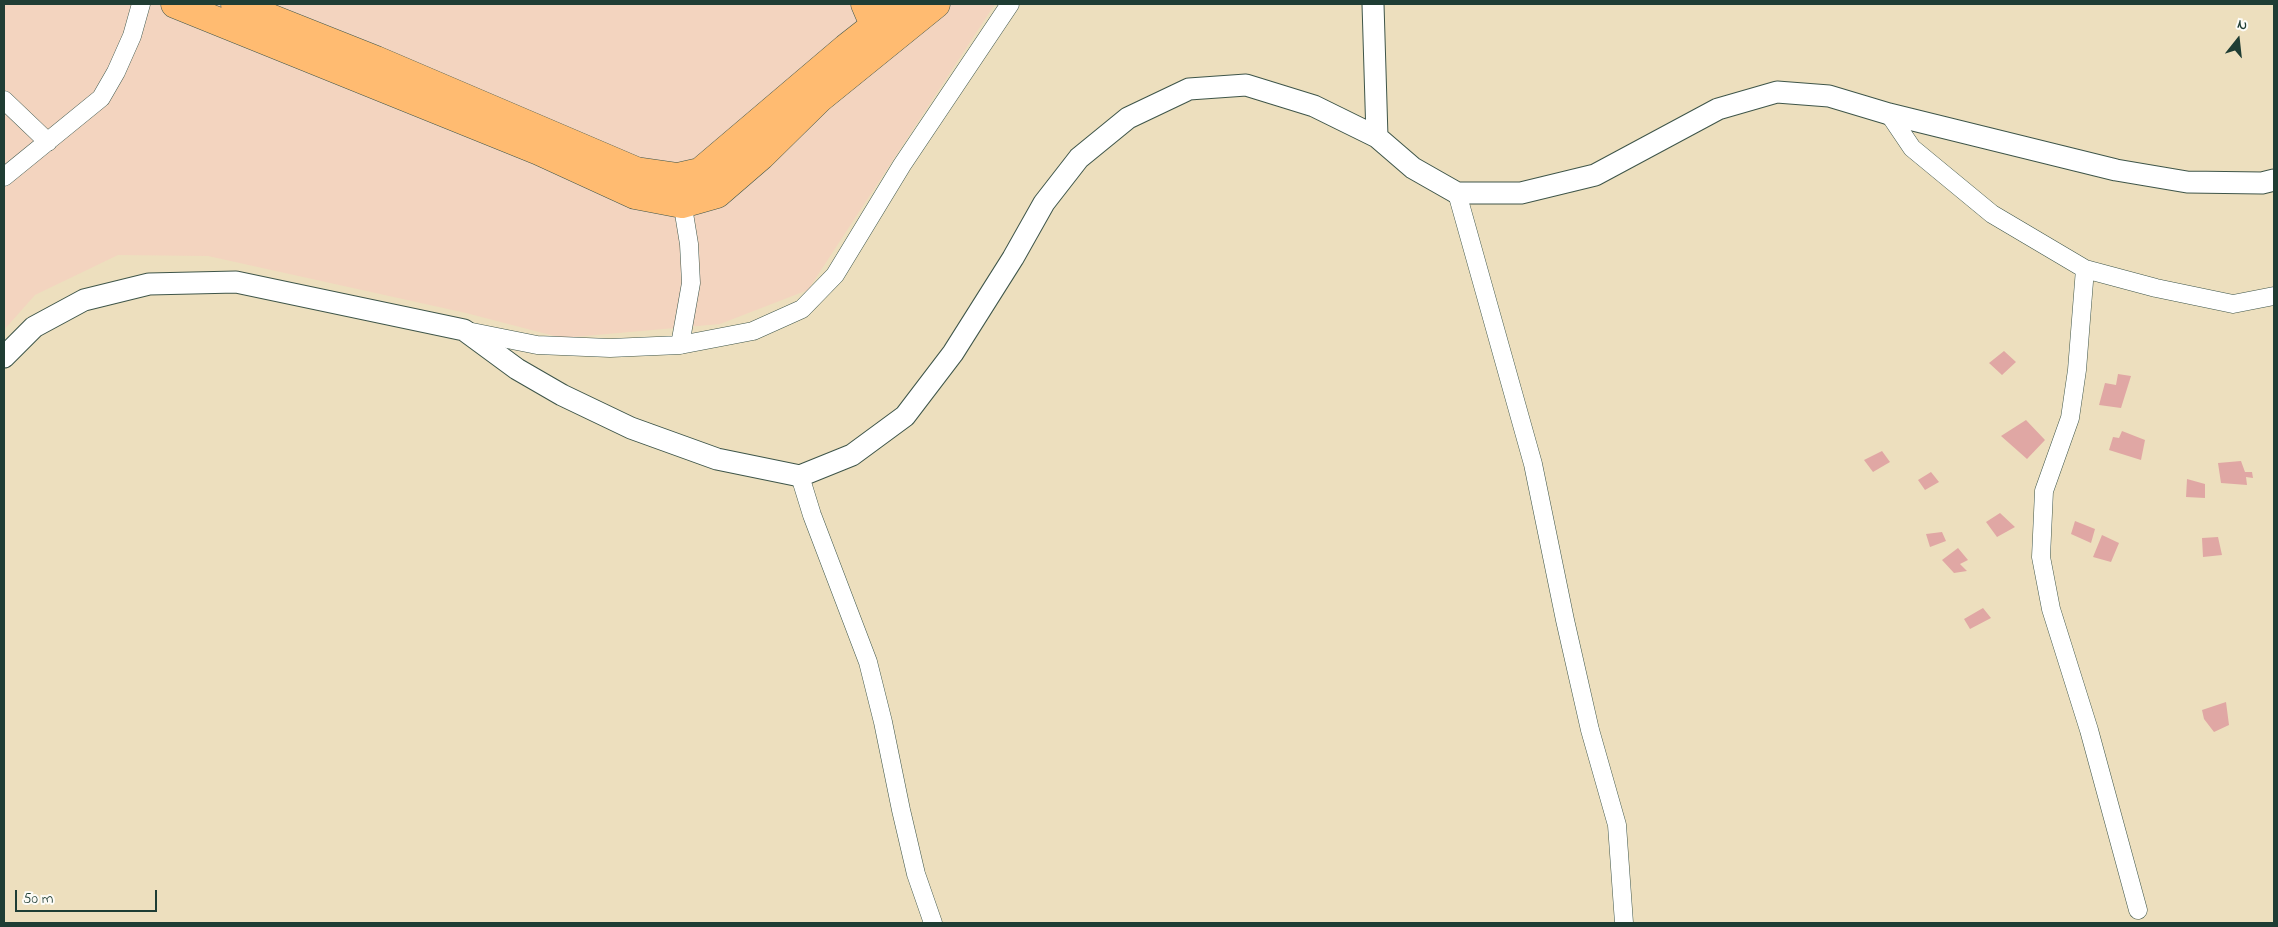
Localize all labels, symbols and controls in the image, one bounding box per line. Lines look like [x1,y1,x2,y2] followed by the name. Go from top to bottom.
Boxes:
[2235,14,2250,36] text: N
[2213,15,2263,65] north arrow
[18,880,160,912] scale bar
[23,888,53,910] text: 50 m

